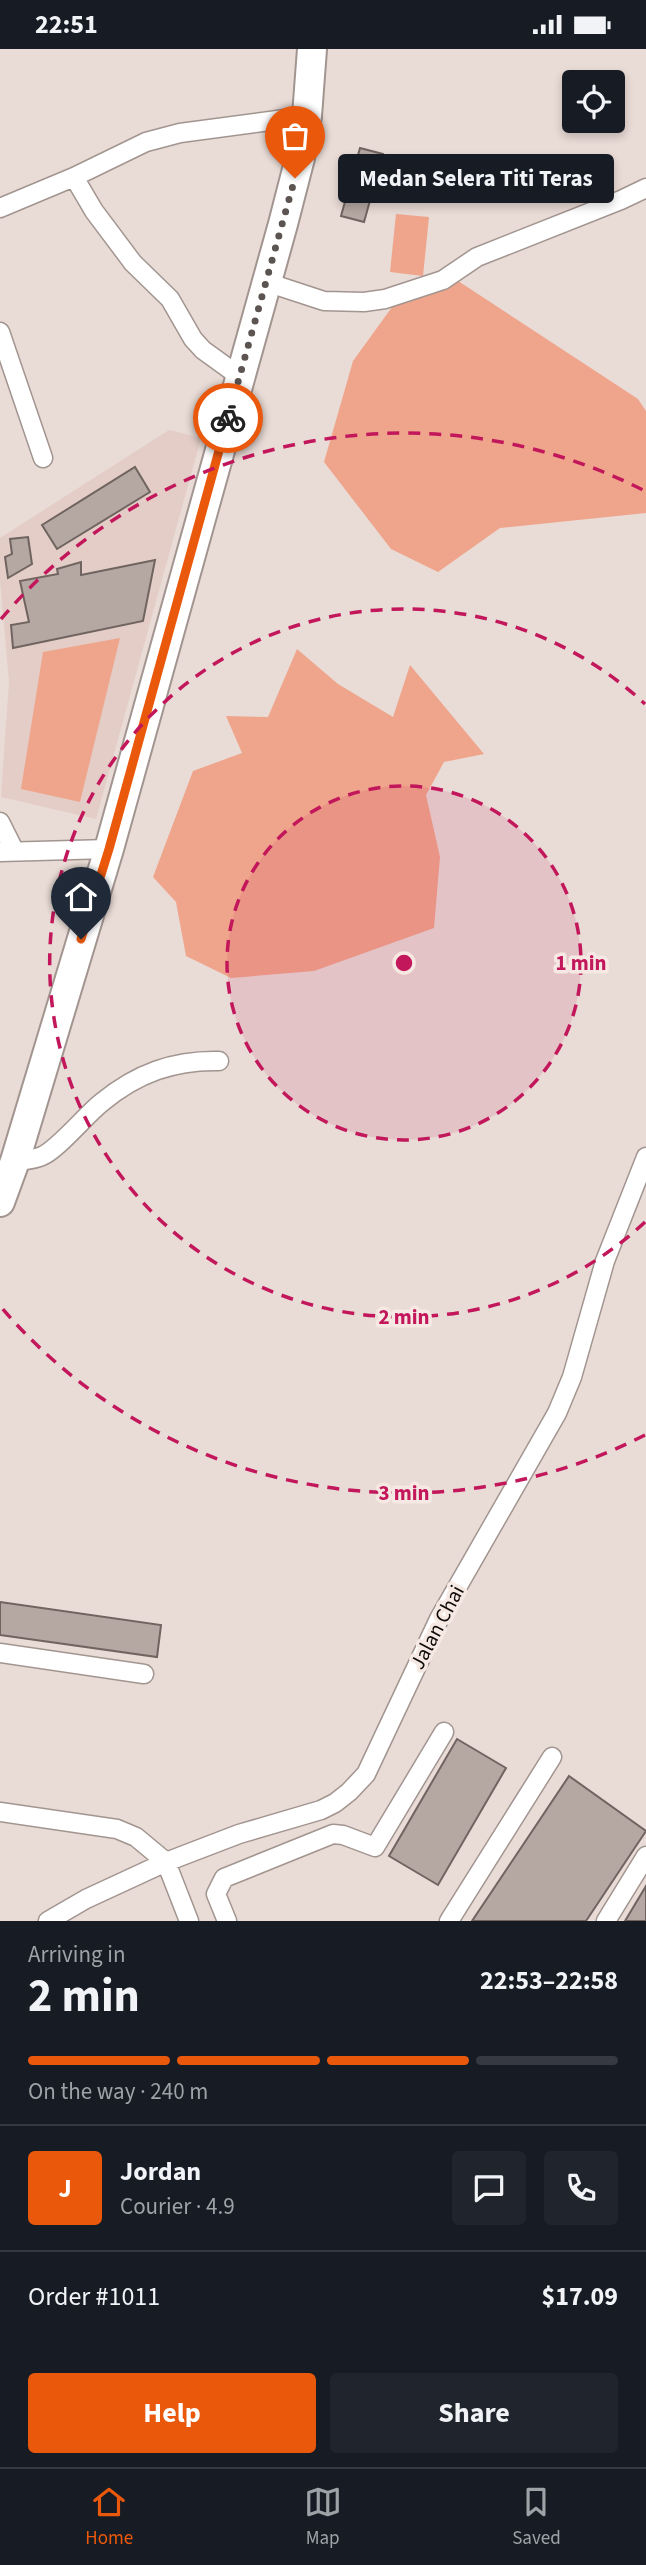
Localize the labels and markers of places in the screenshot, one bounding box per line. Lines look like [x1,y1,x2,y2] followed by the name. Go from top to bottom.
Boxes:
[265,106,325,178] pin
[337,153,614,203] callout: Medan Selera Titi Teras
[51,867,111,939] pin
[392,951,416,975] centre of rings

